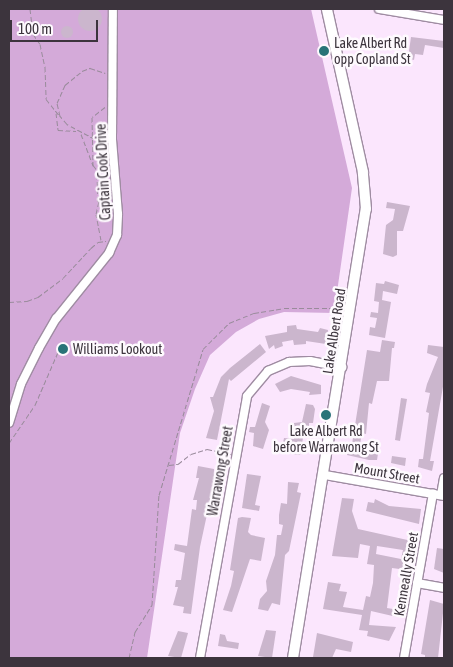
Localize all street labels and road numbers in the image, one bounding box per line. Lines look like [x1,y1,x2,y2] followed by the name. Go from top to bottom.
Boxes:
[92,123,114,221] street label: Captain Cook Drive
[319,287,349,375] street label: Lake Albert Road
[204,425,236,517] street label: Warrawong Street
[353,459,421,487] street label: Mount Street
[390,531,422,617] street label: Kenneally Street

